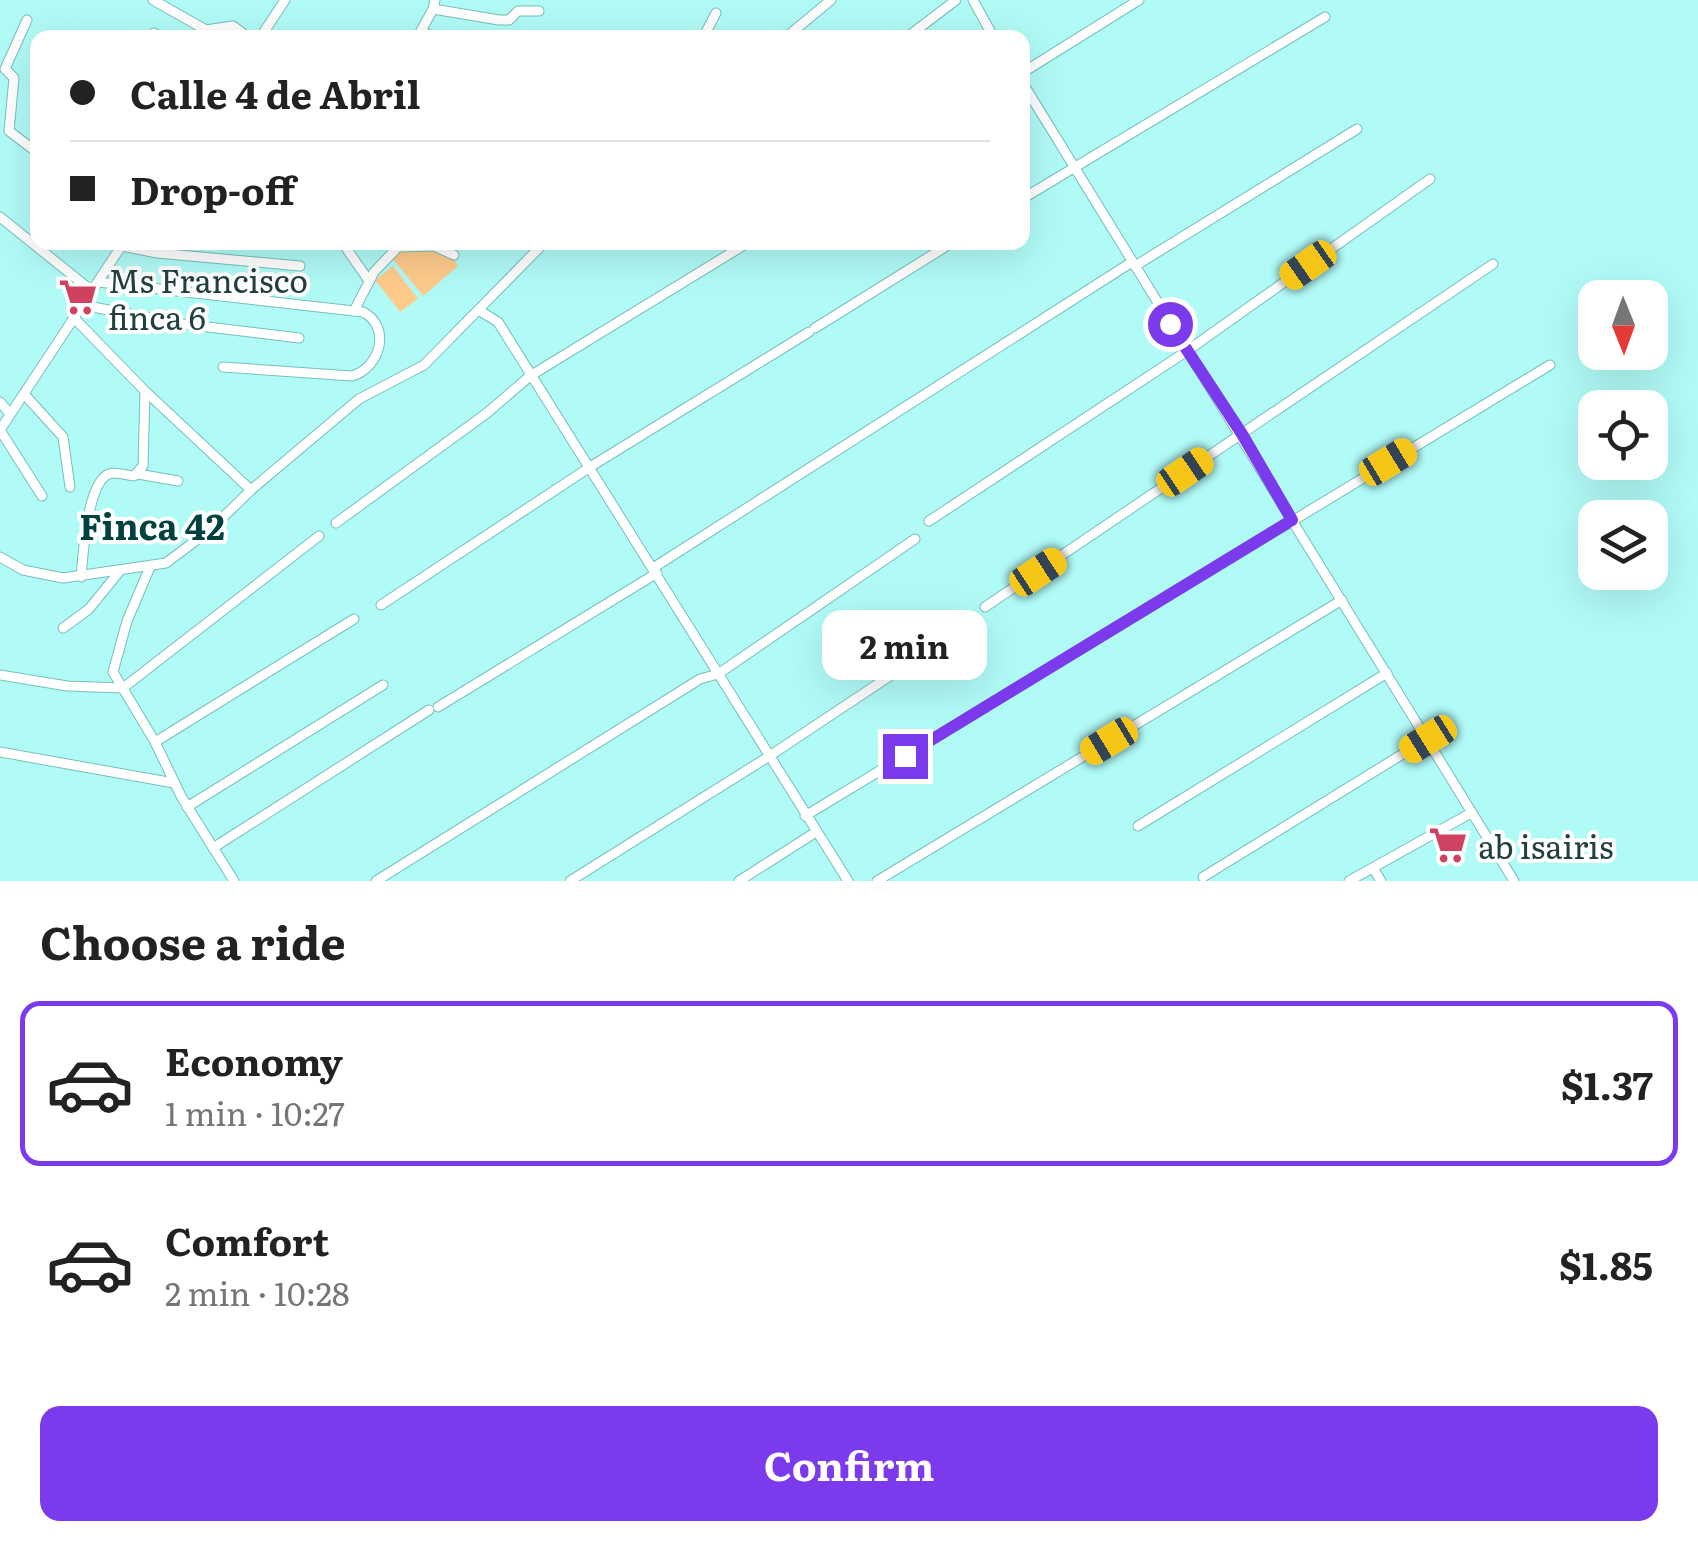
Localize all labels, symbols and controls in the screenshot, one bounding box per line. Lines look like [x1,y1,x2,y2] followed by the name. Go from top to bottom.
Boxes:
[130,64,420,121] text: Calle 4 de Abril
[130,160,295,217] text: Drop-off
[1275,236,1341,294] car
[108,255,308,340] place label: Ms Francisco finca 6
[57,276,99,318] supermarket icon: Ms Francisco finca 6
[1578,280,1668,370] north arrow
[1578,280,1668,590] map controls
[1148,302,1193,347] route start
[1578,390,1668,480] button: locate
[1355,434,1421,490] car
[1152,443,1218,501] car
[79,499,225,551] district label: Finca 42
[1578,500,1668,590] button: layers
[1005,543,1071,601] car
[822,611,988,681] callout: 2 min
[860,621,949,669] text: 2 min
[1395,710,1461,768] car
[1076,713,1142,769] car
[883,734,928,779] route end
[1478,821,1613,869] place label: ab isairis
[1427,824,1469,866] supermarket icon: ab isairis
[40,907,346,974] text: Choose a ride
[165,1031,343,1088] text: Economy
[45,1039,135,1129] icon: car
[1561,1055,1653,1112] text: $1.37
[165,1088,345,1136] text: 1 min · 10:27
[165,1211,329,1268] text: Comfort
[45,1219,135,1309] icon: car
[1559,1235,1653,1292] text: $1.85
[165,1268,350,1316] text: 2 min · 10:28
[40,1406,1658,1521] button: Confirm

